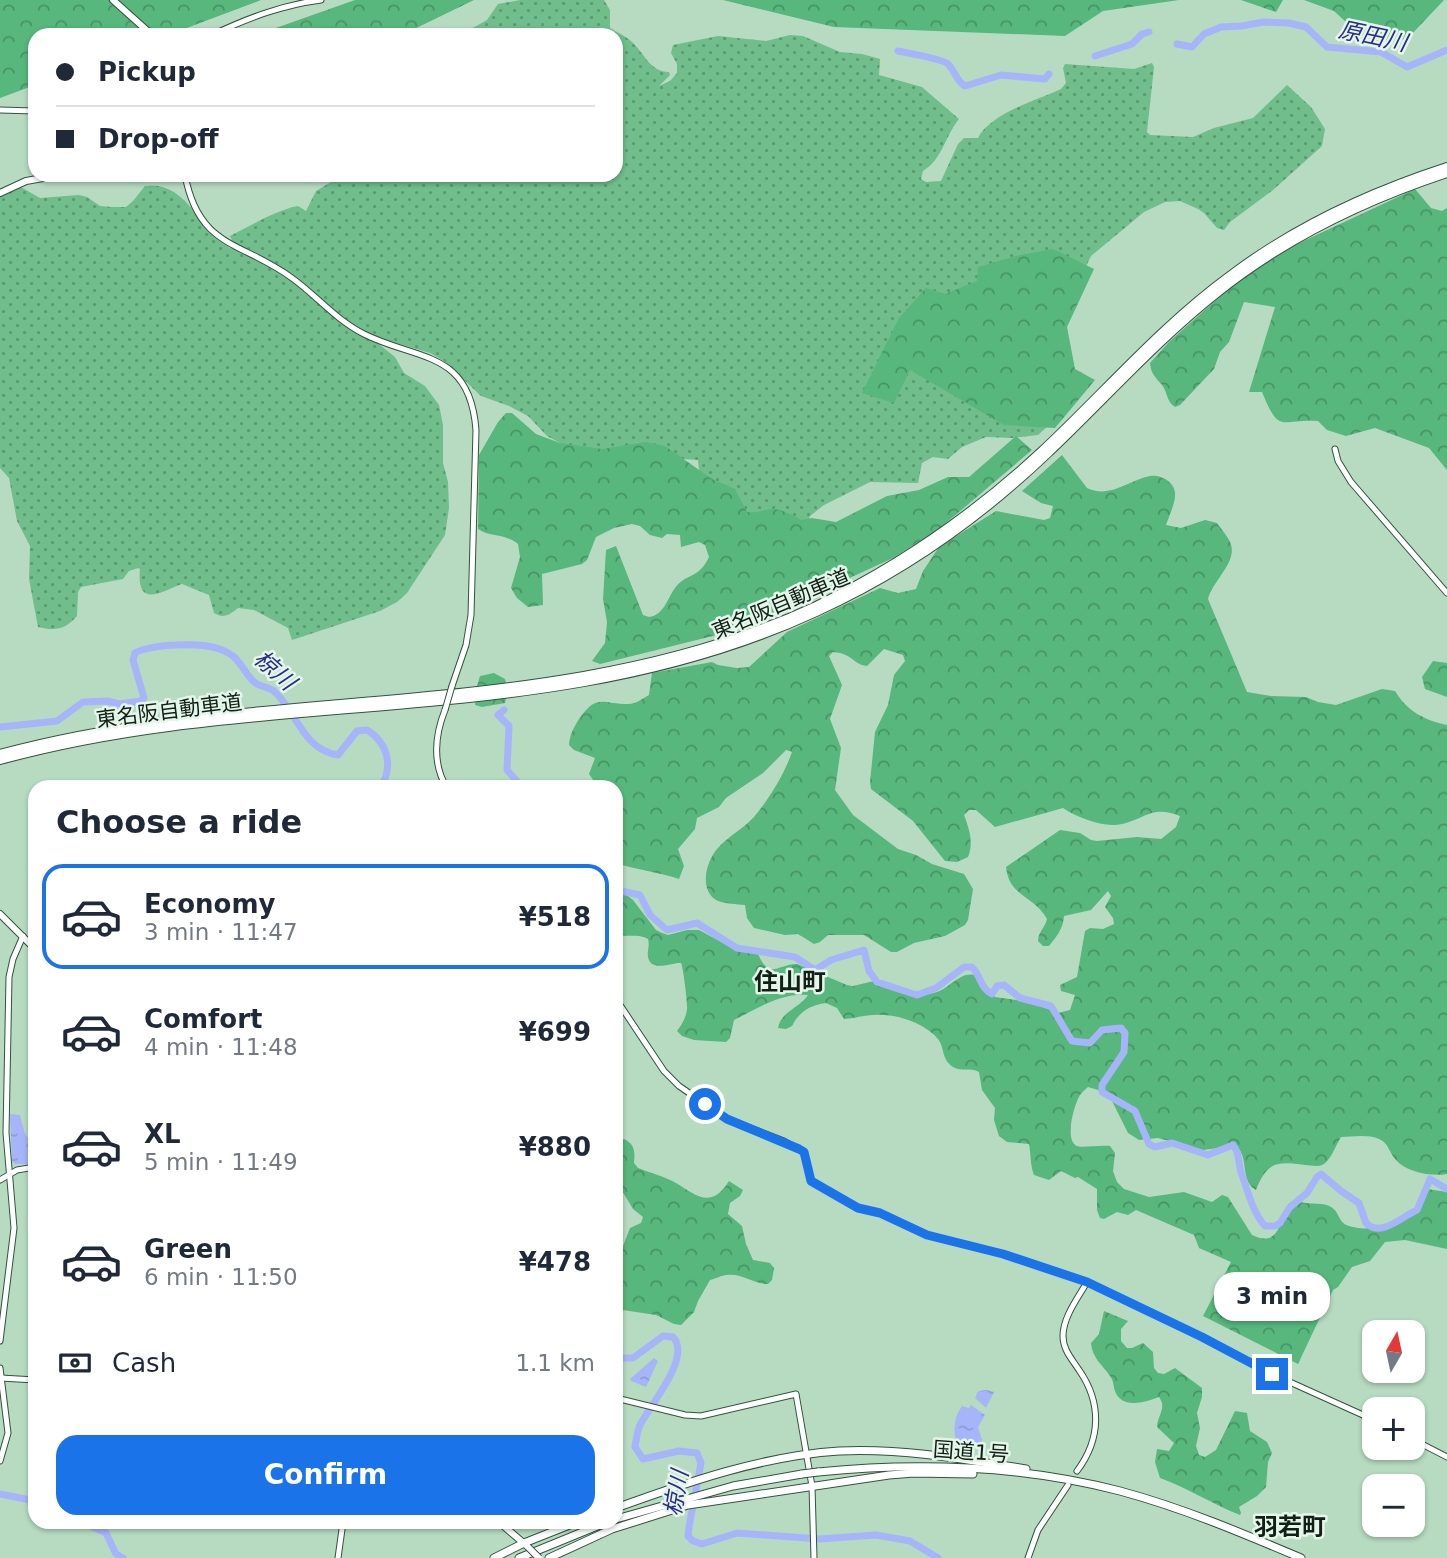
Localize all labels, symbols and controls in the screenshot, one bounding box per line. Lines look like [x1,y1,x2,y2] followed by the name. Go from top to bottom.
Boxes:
[1337,16,1412,57] water label: 原田川
[98,57,196,87] text: Pickup
[98,124,219,154] text: Drop-off
[709,564,853,644] street label: 東名阪自動車道
[249,645,303,697] water label: 椋川
[95,690,243,732] street label: 東名阪自動車道
[56,803,302,841] text: Choose a ride
[60,885,123,948] icon: car
[144,889,275,919] text: Economy
[519,902,591,932] text: ¥518
[144,919,298,945] text: 3 min · 11:47
[754,968,826,996] district label: 住山町
[60,1000,123,1063] icon: car
[144,1004,262,1034] text: Comfort
[519,1017,591,1047] text: ¥699
[144,1034,298,1060] text: 4 min · 11:48
[689,1088,721,1120] route start
[60,1115,123,1178] icon: car
[144,1119,181,1149] text: XL
[519,1132,591,1162] text: ¥880
[144,1149,298,1175] text: 5 min · 11:49
[60,1230,123,1293] icon: car
[144,1234,232,1264] text: Green
[519,1247,591,1277] text: ¥478
[144,1264,298,1290] text: 6 min · 11:50
[1214,1272,1330,1322] callout: 3 min
[1236,1283,1308,1309] text: 3 min
[1362,1320,1424,1382] north arrow
[1362,1320,1425,1537] map controls
[56,1344,94,1382] icon: cash
[112,1348,176,1378] text: Cash
[515,1350,595,1376] text: 1.1 km
[1256,1358,1288,1390] route end
[1362,1397,1425,1460] button: +
[56,1435,595,1515] button: Confirm
[932,1437,1010,1467] street label: 国道1号
[659,1465,693,1518] water label: 椋川
[1362,1474,1425,1537] button: −
[1254,1513,1326,1541] district label: 羽若町

